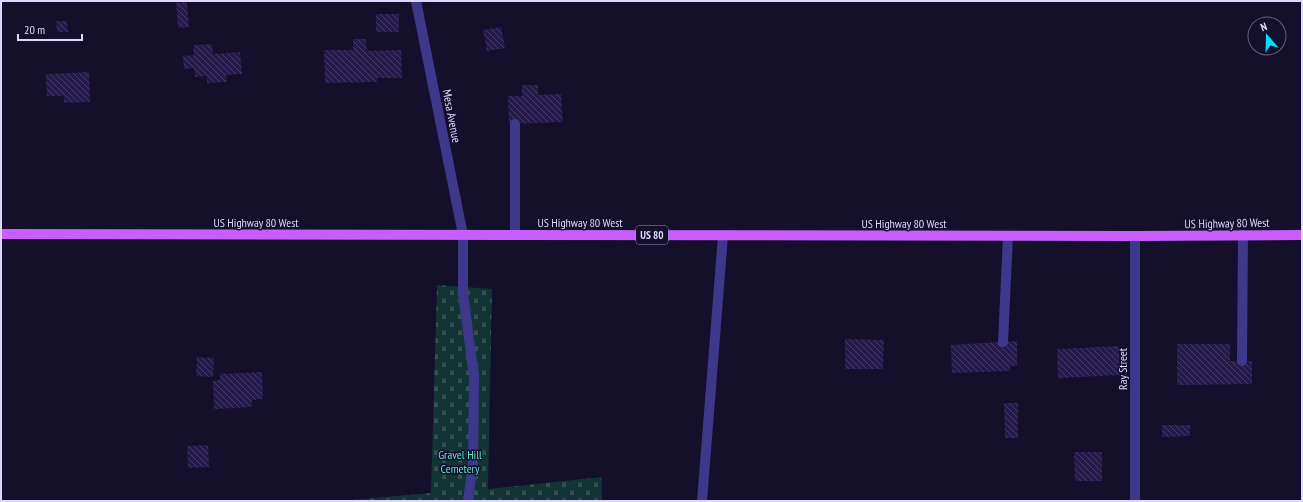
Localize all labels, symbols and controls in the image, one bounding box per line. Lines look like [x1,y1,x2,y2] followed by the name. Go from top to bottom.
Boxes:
[18,16,82,42] scale bar
[1247,16,1287,56] north arrow
[1258,19,1269,34] text: N
[24,22,45,37] text: 20 m
[439,88,465,144] street label: Mesa Avenue
[213,215,299,230] street label: US Highway 80 West
[537,215,623,230] street label: US Highway 80 West
[1184,215,1270,231] street label: US Highway 80 West
[861,216,947,231] street label: US Highway 80 West
[636,226,668,244] road number: US 80
[1115,347,1130,390] street label: Ray Street
[438,447,482,476] park label: Gravel Hill Cemetery

